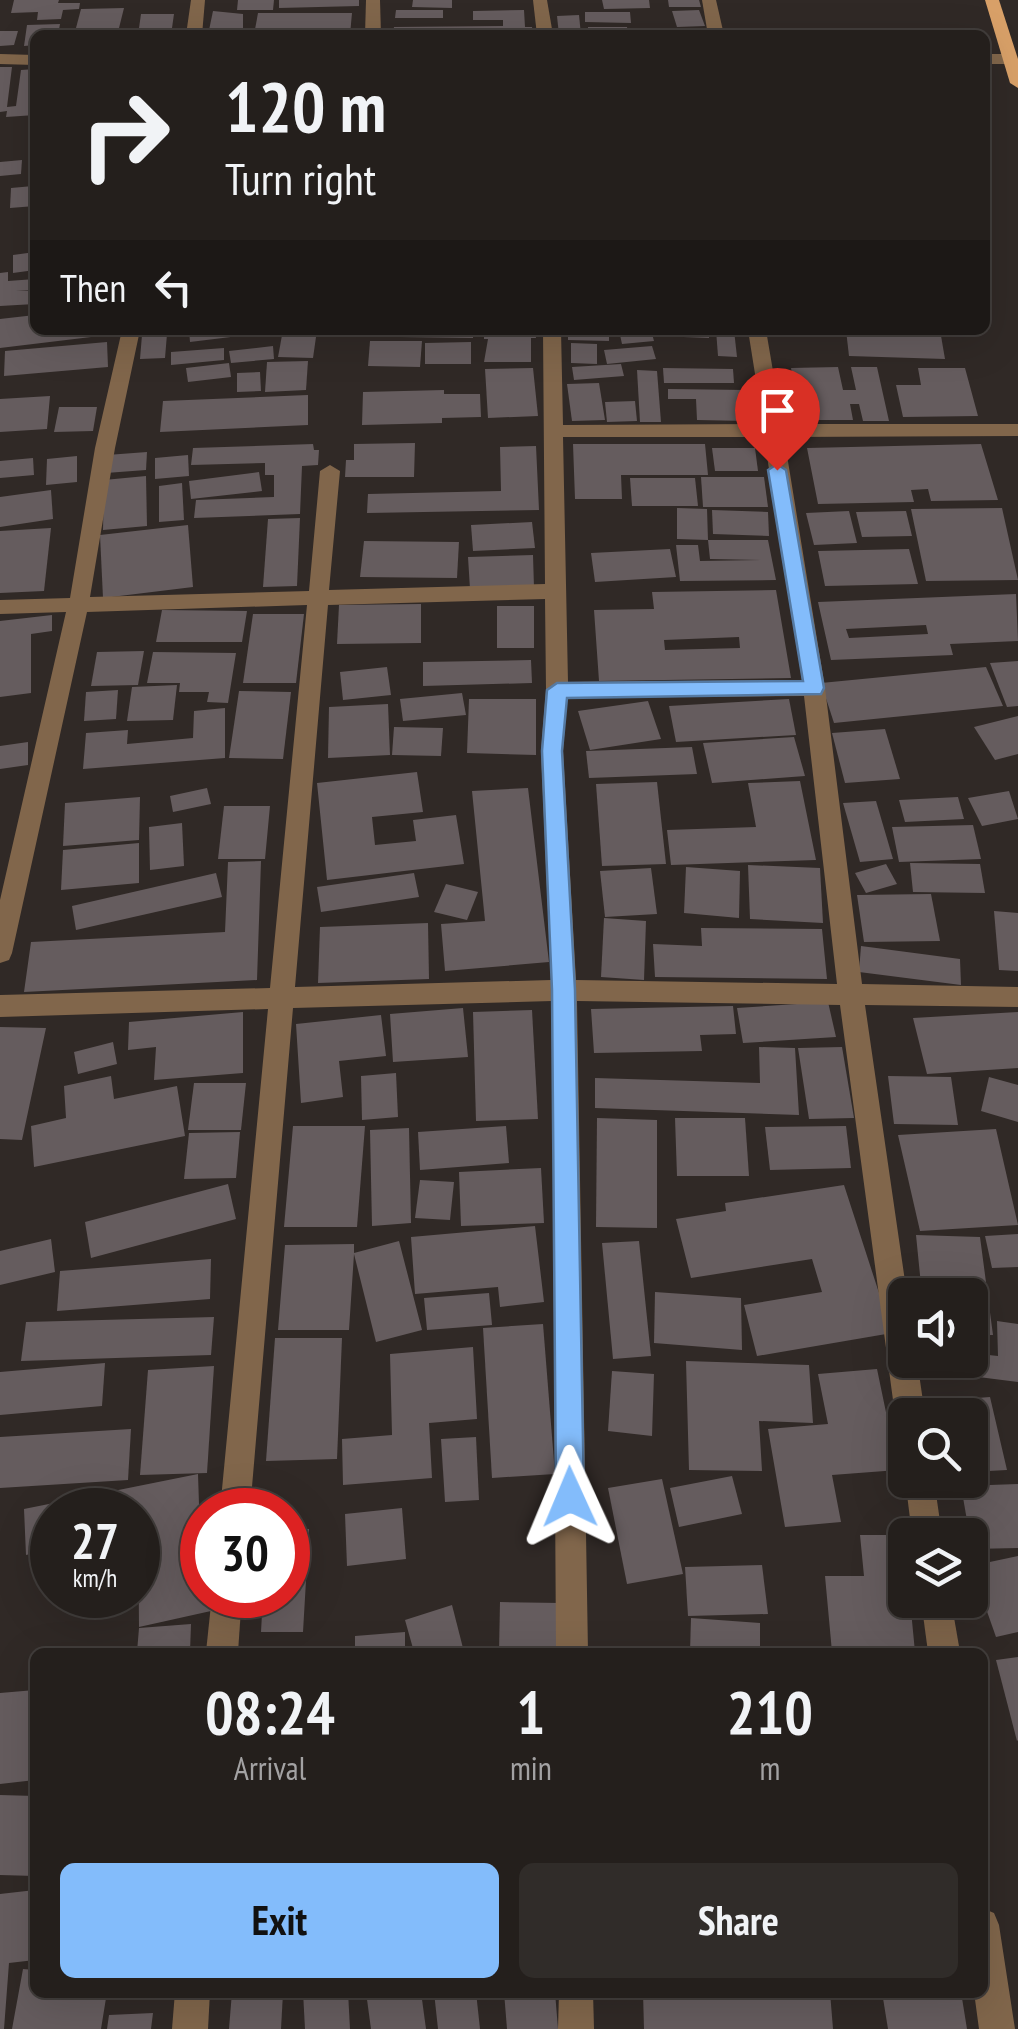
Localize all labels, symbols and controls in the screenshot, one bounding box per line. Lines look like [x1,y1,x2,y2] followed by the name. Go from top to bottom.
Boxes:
[225,61,386,151] text: 120 m
[60,70,190,200] icon: right
[225,149,376,207] text: Turn right
[146,260,201,315] icon: left
[60,263,126,312] text: Then
[735,368,820,471] pin
[750,383,805,438] icon: arrive
[888,1278,988,1618] map controls
[888,1278,988,1378] button: sound
[888,1398,988,1498] button: search
[518,1445,622,1549] position arrow
[180,1488,310,1618] speed limit sign: 30
[71,1508,119,1573] text: 27
[888,1518,988,1618] button: layers
[73,1562,117,1594] text: km/h
[205,1673,335,1751] text: 08:24
[517,1673,545,1751] text: 1
[727,1673,813,1751] text: 210
[234,1747,306,1789] text: Arrival
[510,1747,552,1789] text: min
[759,1747,780,1789] text: m
[60,1863,499,1978] button: Exit
[519,1863,958,1978] button: Share

